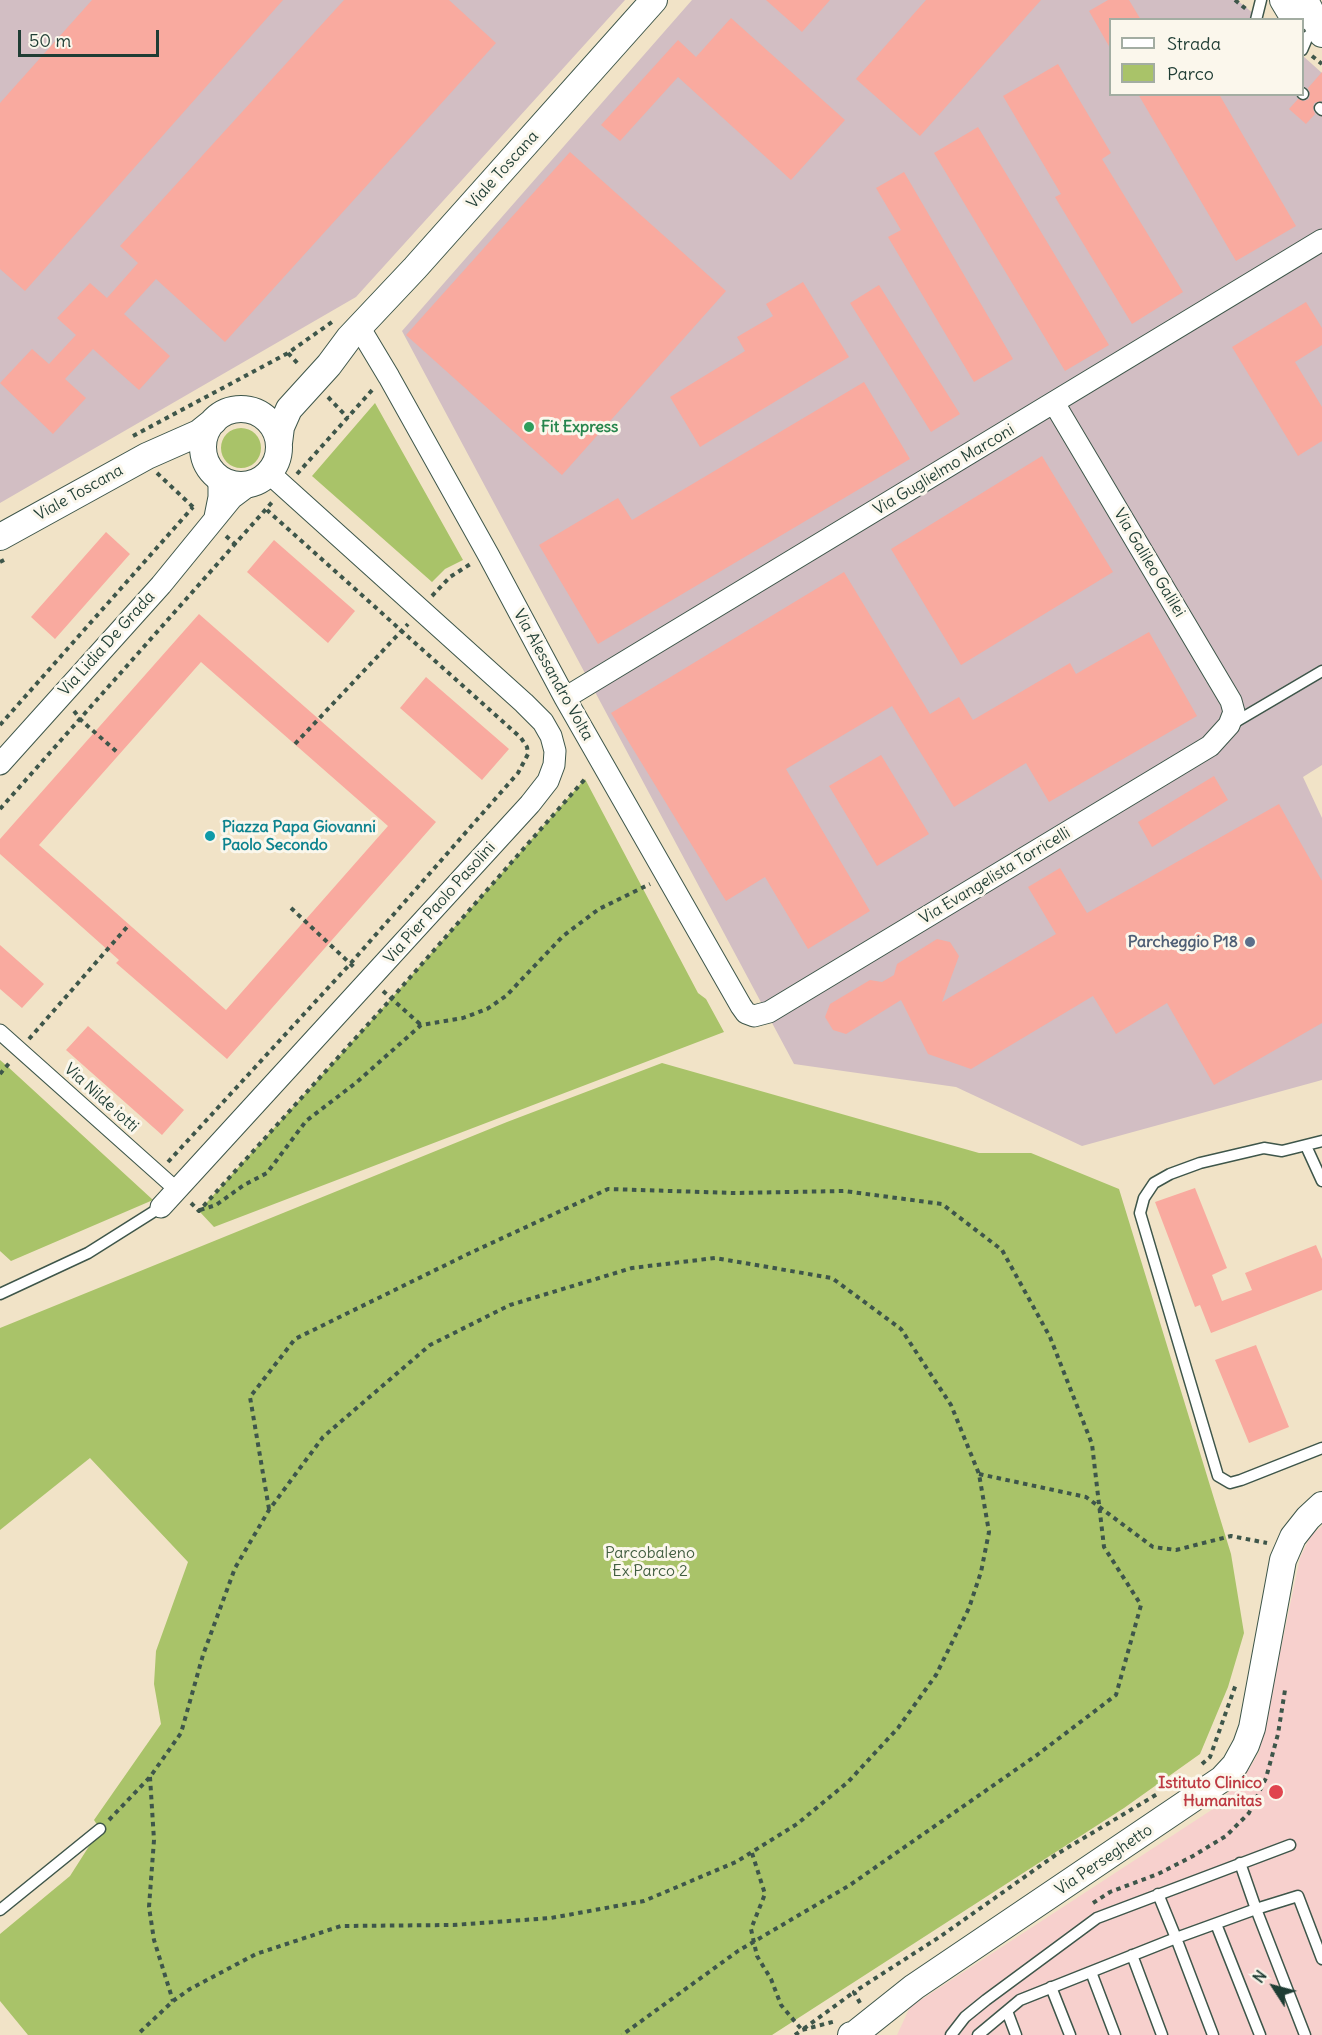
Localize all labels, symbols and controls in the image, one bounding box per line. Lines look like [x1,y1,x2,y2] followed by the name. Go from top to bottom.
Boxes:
[21,18,162,56] scale bar
[1109,18,1304,96] legend
[29,29,71,52] text: 50 m
[1167,32,1221,55] text: Strada
[1167,62,1214,85] text: Parco
[463,127,543,213] street label: Viale Toscana
[541,417,618,437] place label: Fit Express
[522,420,536,434] marker: Fit Express
[870,420,1018,520] street label: Via Guglielmo Marconi
[32,461,126,525] street label: Viale Toscana
[1109,505,1189,621] street label: Via Galileo Galilei
[55,588,159,700] street label: Via Lidia De Grada
[509,606,597,744] street label: Via Alessandro Volta
[222,817,376,855] place label: Piazza Papa Giovanni Paolo Secondo
[916,823,1074,929] street label: Via Evangelista Torricelli
[203,829,217,843] marker: Piazza Papa Giovanni Paolo Secondo
[380,838,500,968] street label: Via Pier Paolo Pasolini
[1128,932,1238,952] place label: Parcheggio P18
[1243,935,1257,949] marker: Parcheggio P18
[60,1060,142,1136] street label: Via Nilde iotti
[605,1543,695,1581] park label: Parcobaleno Ex Parco 2
[1158,1773,1262,1811] place label: Istituto Clinico Humanitas
[1267,1783,1285,1801] marker: Istituto Clinico Humanitas
[1052,1820,1156,1900] street label: Via Perseghetto
[1244,1957,1304,2017] north arrow
[1248,1966,1271,1987] text: N

